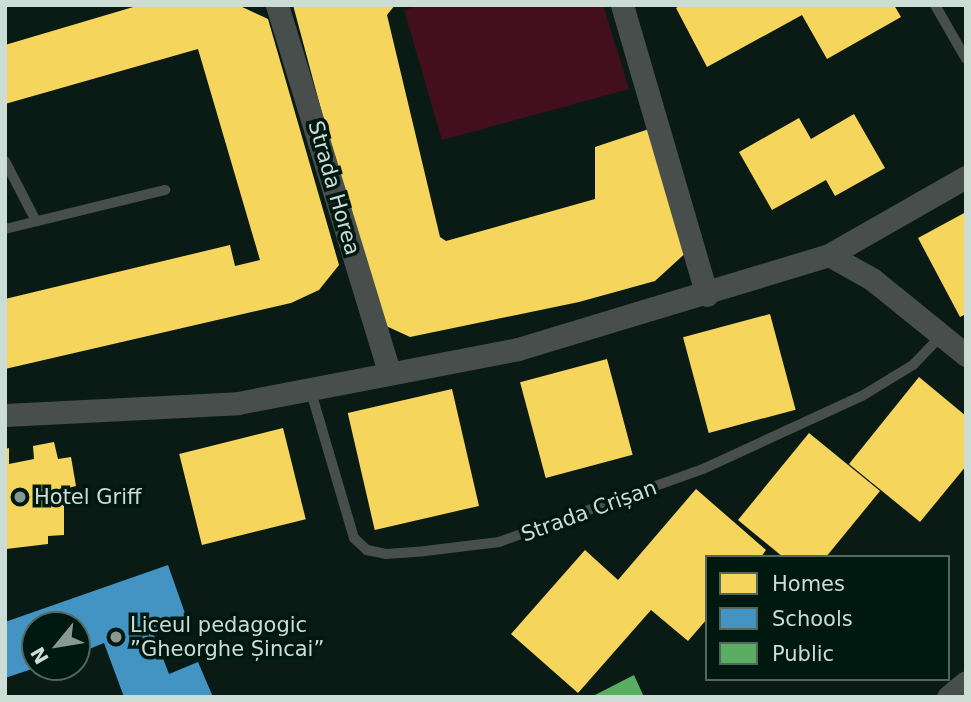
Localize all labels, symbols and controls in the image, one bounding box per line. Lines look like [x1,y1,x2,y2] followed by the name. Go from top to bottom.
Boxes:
[303,118,365,258] street label: Strada Horea
[518,475,660,547] street label: Strada Crișan
[34,484,142,510] place label: Hotel Griff
[12,489,28,505] marker: Hotel Griff
[705,555,950,681] legend
[772,572,845,596] text: Homes
[772,607,853,631] text: Schools
[21,611,91,681] north arrow
[130,612,324,662] place label: Liceul pedagogic ”Gheorghe Șincai”
[108,629,124,645] marker: Liceul pedagogic ”Gheorghe Șincai”
[772,642,834,666] text: Public
[26,643,53,668] text: N

